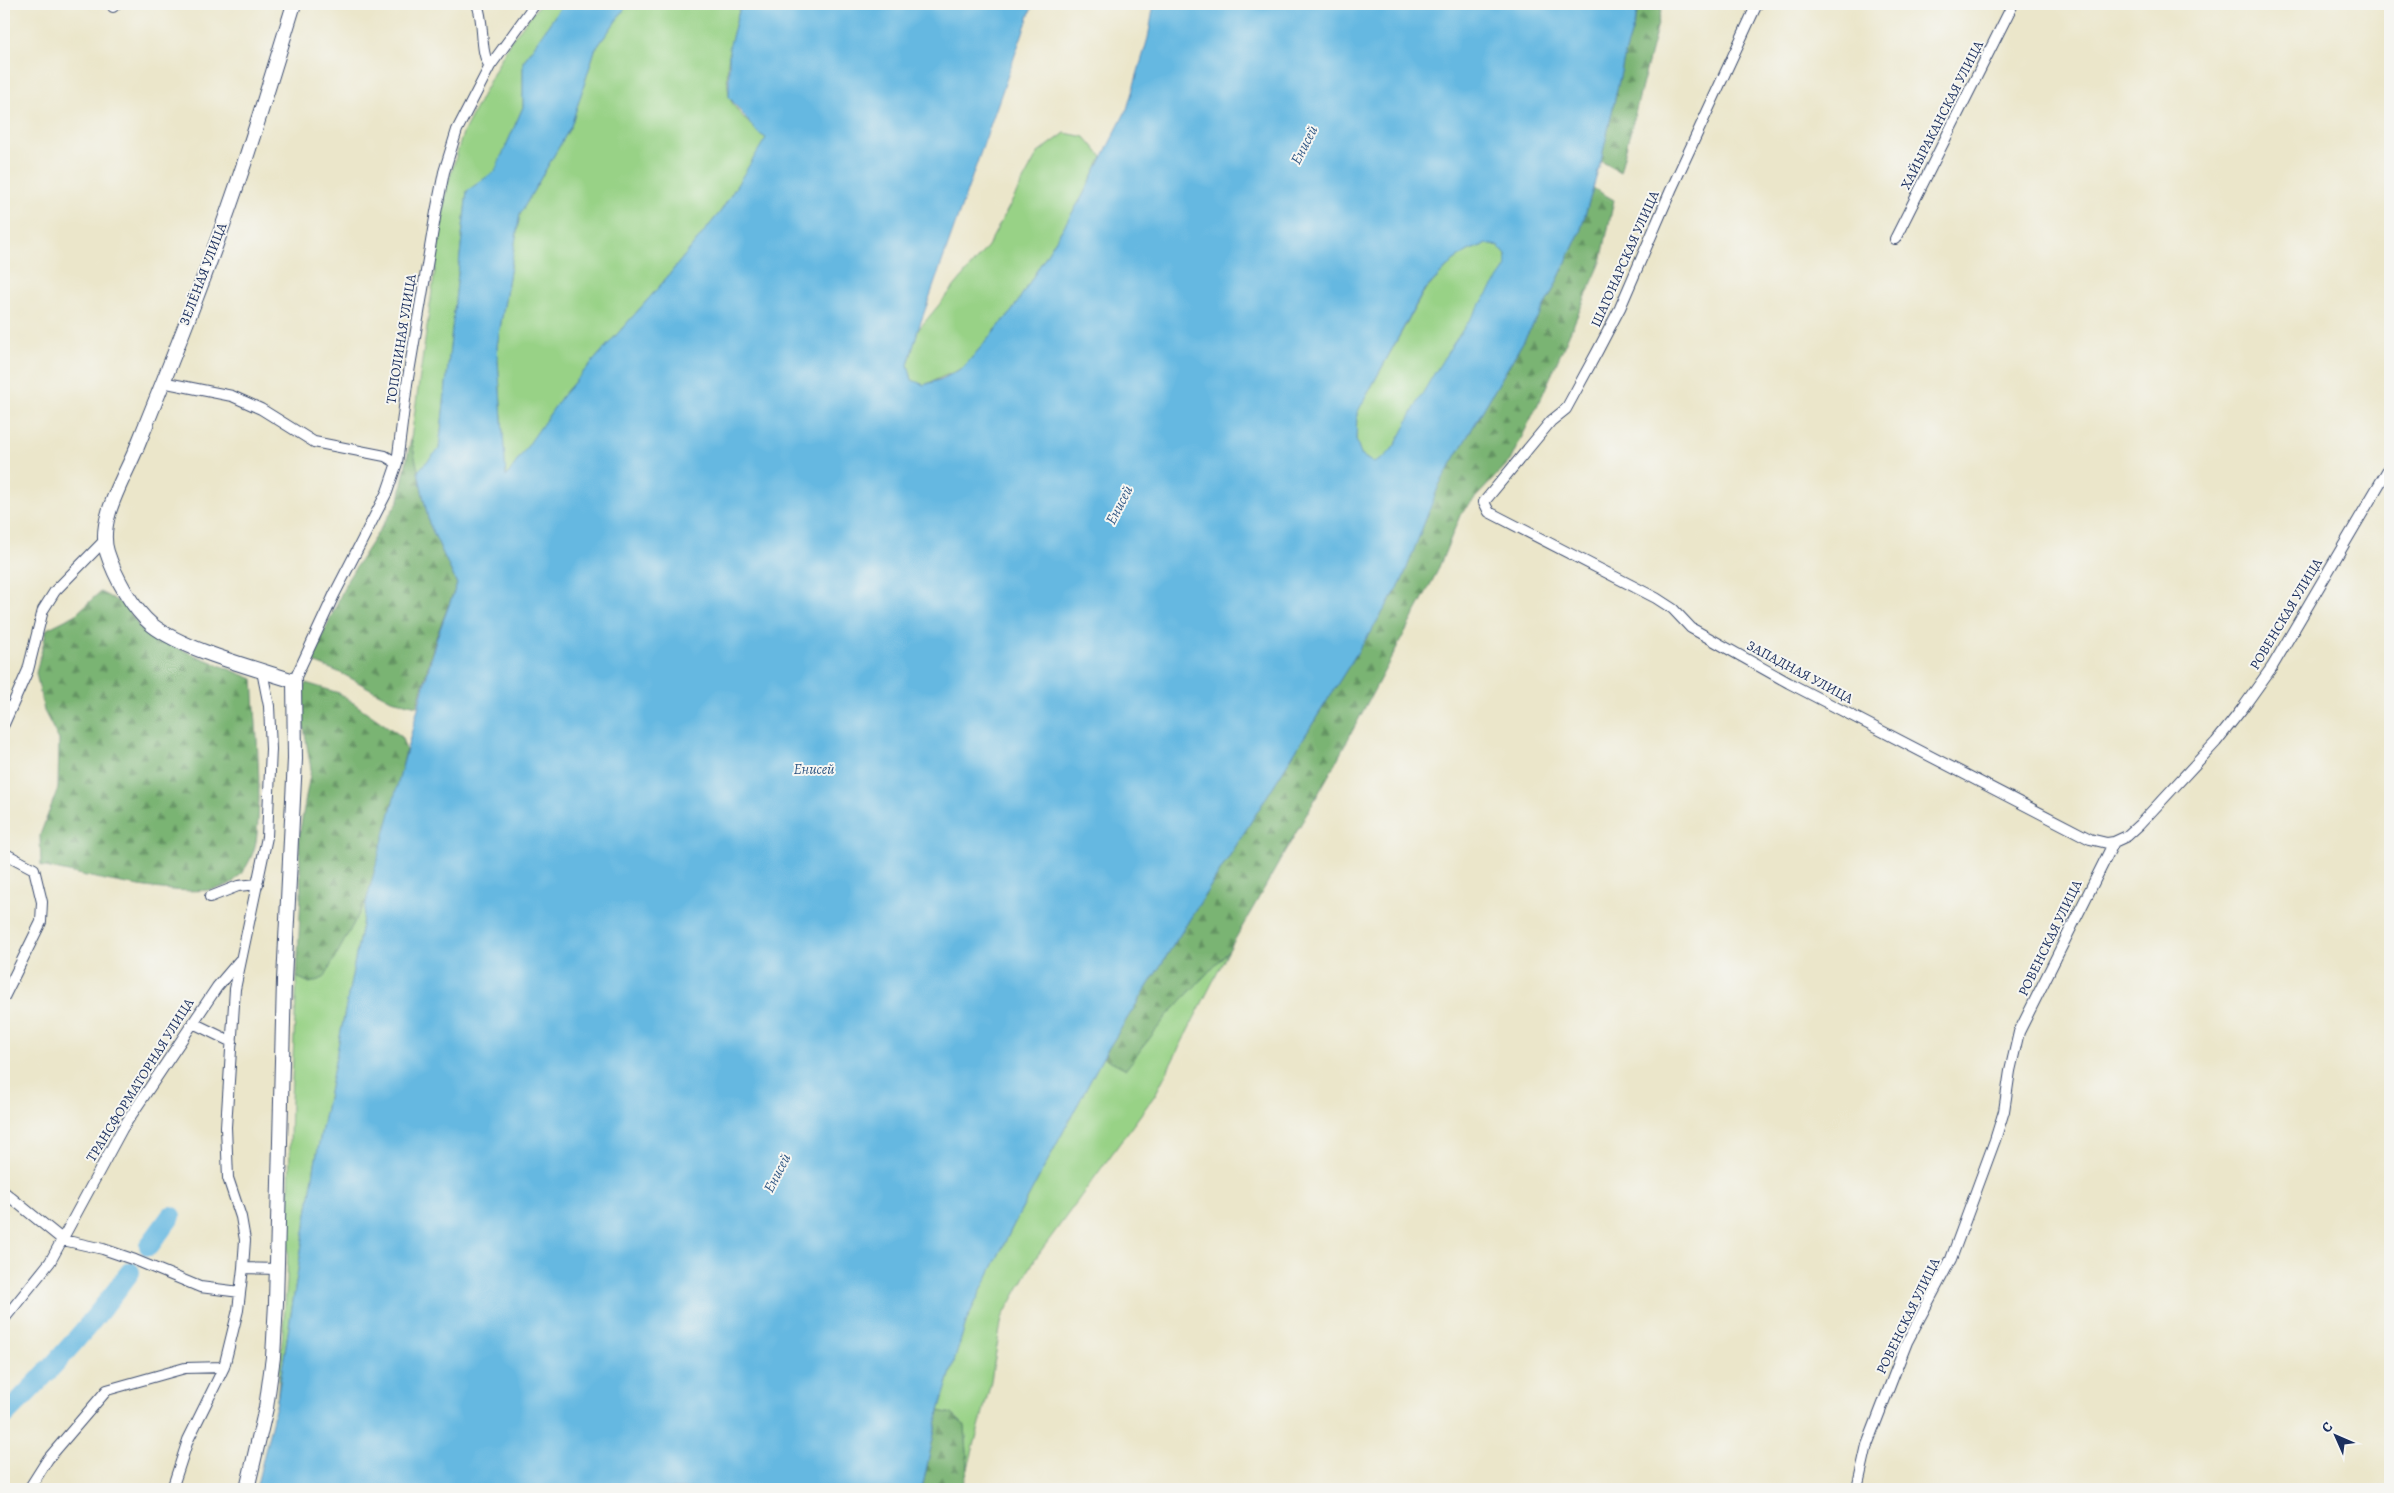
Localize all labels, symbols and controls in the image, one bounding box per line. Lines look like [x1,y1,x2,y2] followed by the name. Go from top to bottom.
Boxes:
[1896,37,1988,193] street label: ХАЙЫРАКАНСКАЯ УЛИЦА
[1286,122,1322,168] water label: Енисей
[1586,187,1664,330] street label: ШАГОНАРСКАЯ УЛИЦА
[175,219,232,328] street label: ЗЕЛЁНАЯ УЛИЦА
[381,272,421,405] street label: ТОПОЛИНАЯ УЛИЦА
[1101,482,1137,528] water label: Енисей
[2245,554,2327,673] street label: РОВЕНСКАЯ УЛИЦА
[1743,636,1857,708] street label: ЗАПАДНАЯ УЛИЦА
[793,759,835,779] water label: Енисей
[2014,876,2087,999] street label: РОВЕНСКАЯ УЛИЦА
[82,994,199,1165] street label: ТРАНСФОРМАТОРНАЯ УЛИЦА
[759,1150,795,1196] water label: Енисей
[1872,1254,1945,1377] street label: РОВЕНСКАЯ УЛИЦА
[2312,1410,2362,1460] north arrow
[2317,1417,2337,1437] text: С

